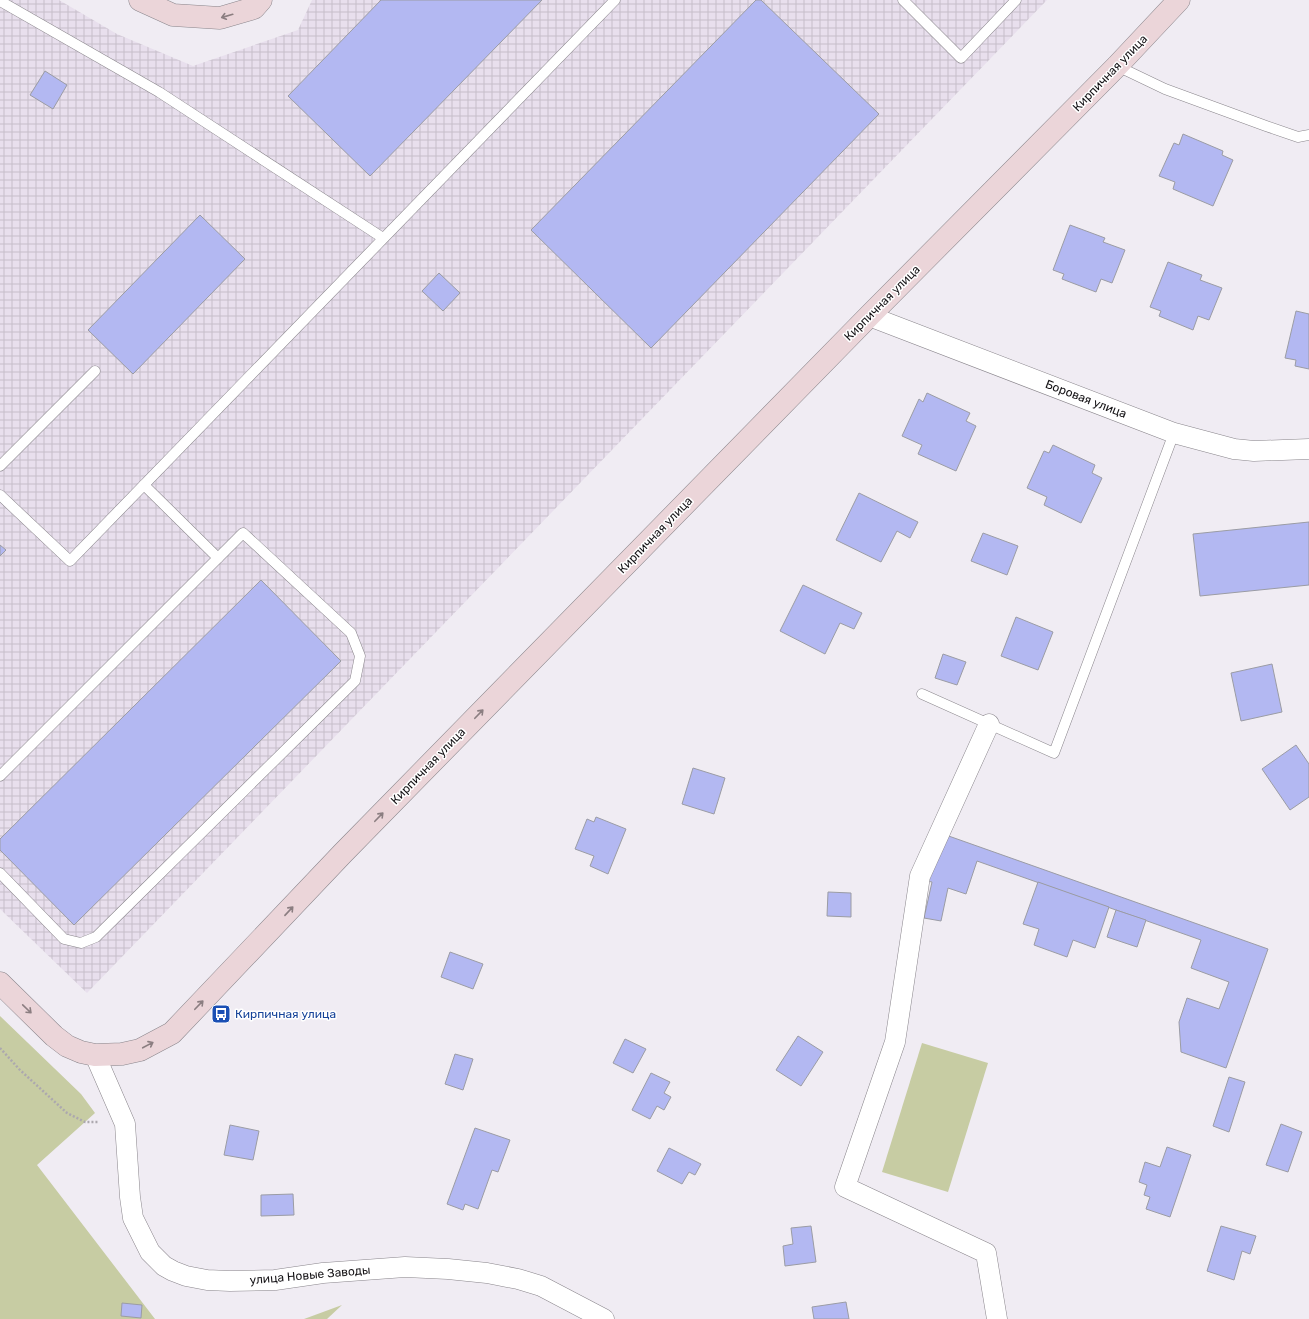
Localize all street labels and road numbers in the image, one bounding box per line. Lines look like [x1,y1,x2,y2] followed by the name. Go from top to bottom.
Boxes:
[1070,32,1150,114] street label: Кирпичная улица
[841,262,923,344] street label: Кирпичная улица
[1043,377,1129,421] street label: Боровая улица
[615,494,695,576] street label: Кирпичная улица
[388,725,468,807] street label: Кирпичная улица
[249,1263,371,1287] street label: улица Новые Заводы

